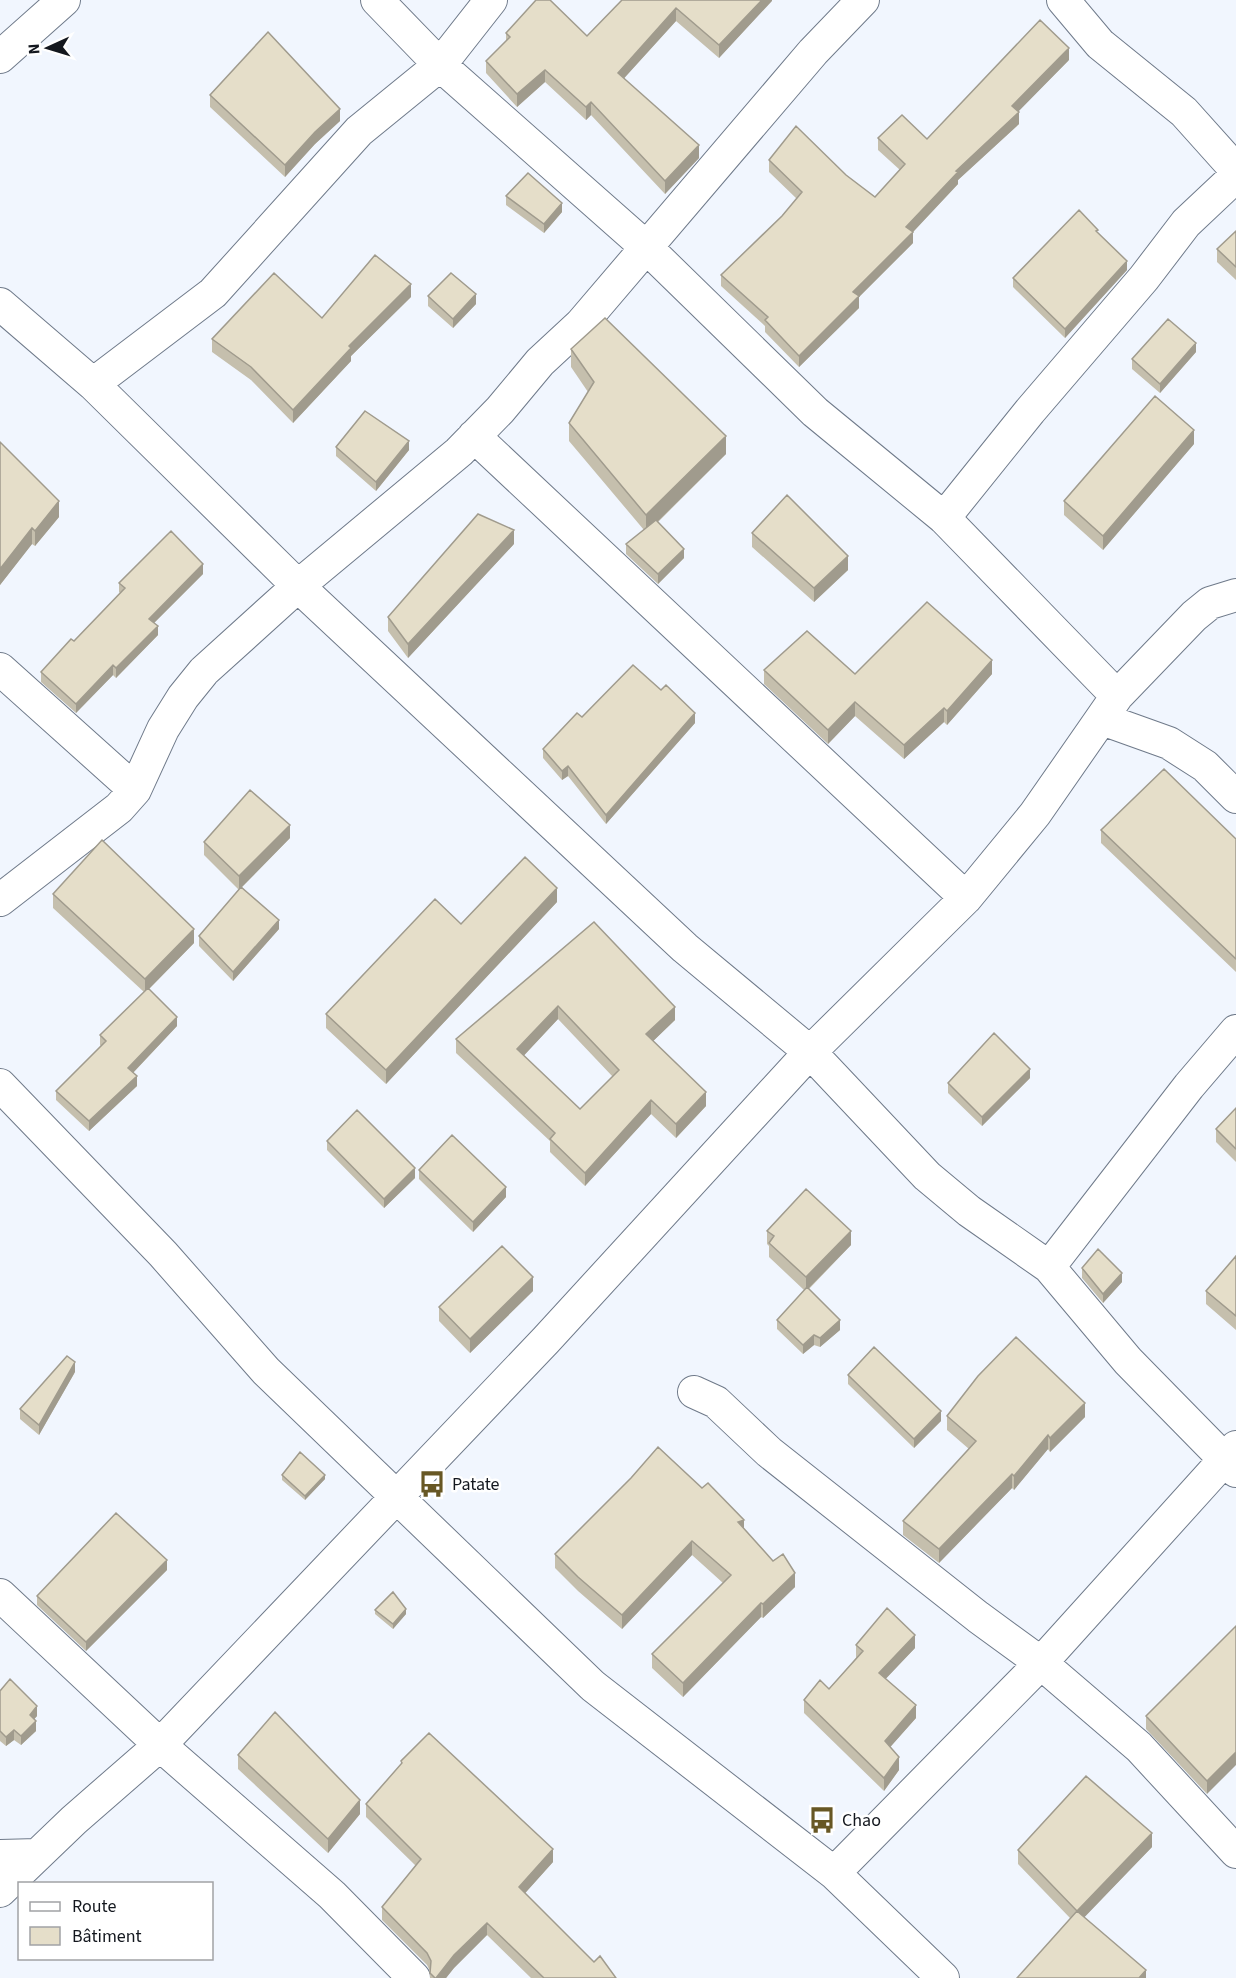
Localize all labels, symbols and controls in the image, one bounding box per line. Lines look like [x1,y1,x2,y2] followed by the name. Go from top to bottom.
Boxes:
[18,18,78,78] north arrow
[23,43,45,55] text: N
[417,1469,447,1499] bus stop icon: Patate
[452,1472,500,1497] place label: Patate
[807,1805,837,1835] bus stop icon: Chao
[842,1808,881,1833] place label: Chao
[18,1882,213,1960] legend
[72,1894,116,1919] text: Route
[72,1924,142,1949] text: Bâtiment

